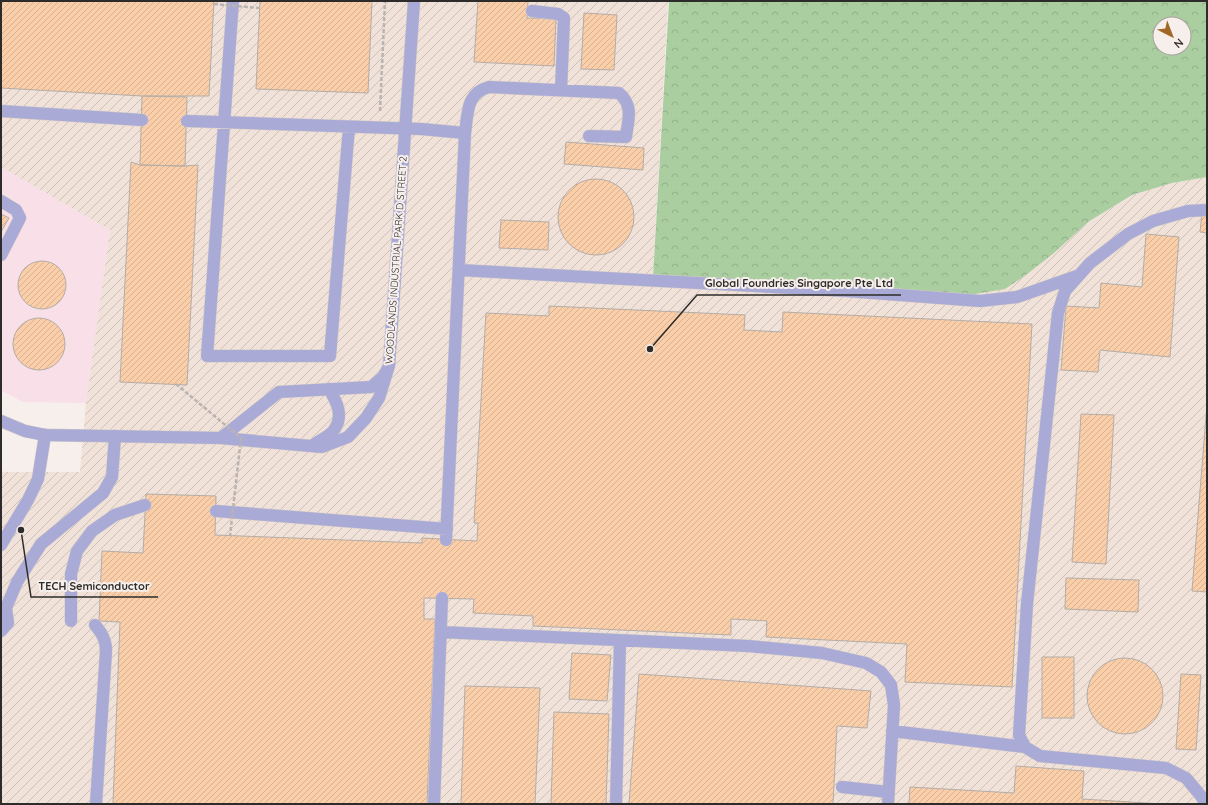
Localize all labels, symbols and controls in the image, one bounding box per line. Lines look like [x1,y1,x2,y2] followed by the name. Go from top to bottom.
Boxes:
[1152,16,1192,56] north arrow
[1171,36,1186,51] text: N
[382,155,410,364] street label: WOODLANDS INDUSTRIAL PARK D STREET 2
[697,272,901,295] callout: Global Foundries Singapore Pte Ltd
[705,276,893,290] text: Global Foundries Singapore Pte Ltd
[31,574,158,597] callout: TECH Semiconductor
[38,579,150,593] text: TECH Semiconductor

